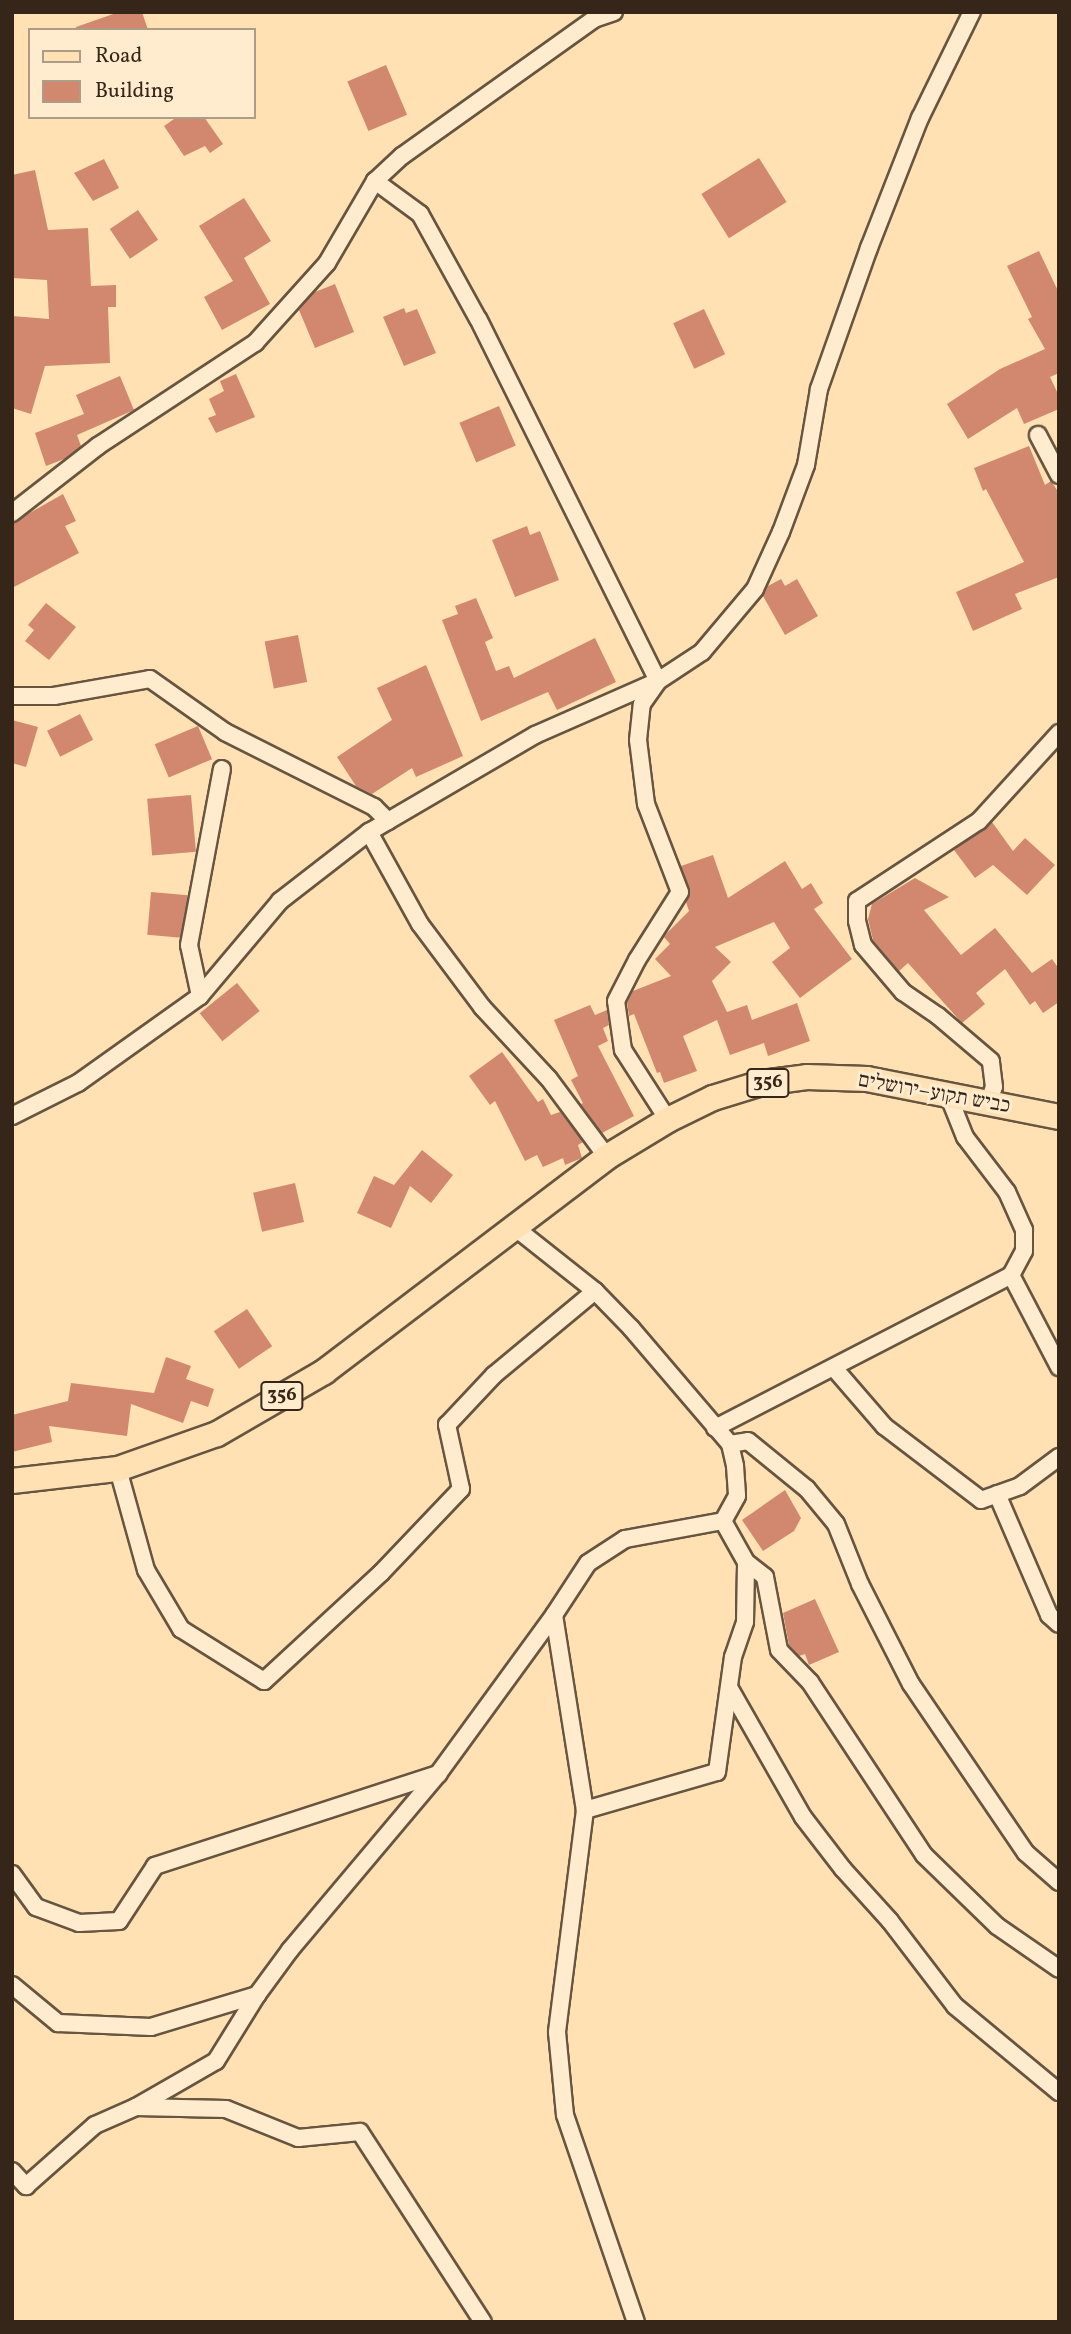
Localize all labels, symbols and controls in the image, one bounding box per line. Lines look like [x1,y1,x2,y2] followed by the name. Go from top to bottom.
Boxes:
[28,28,256,119] legend
[95,42,142,71] text: Road
[95,77,174,106] text: Building
[745,1068,791,1098] road number: 356
[856,1068,1012,1120] street label: כביש תקוע–ירושלים
[259,1380,305,1412] road number: 356

